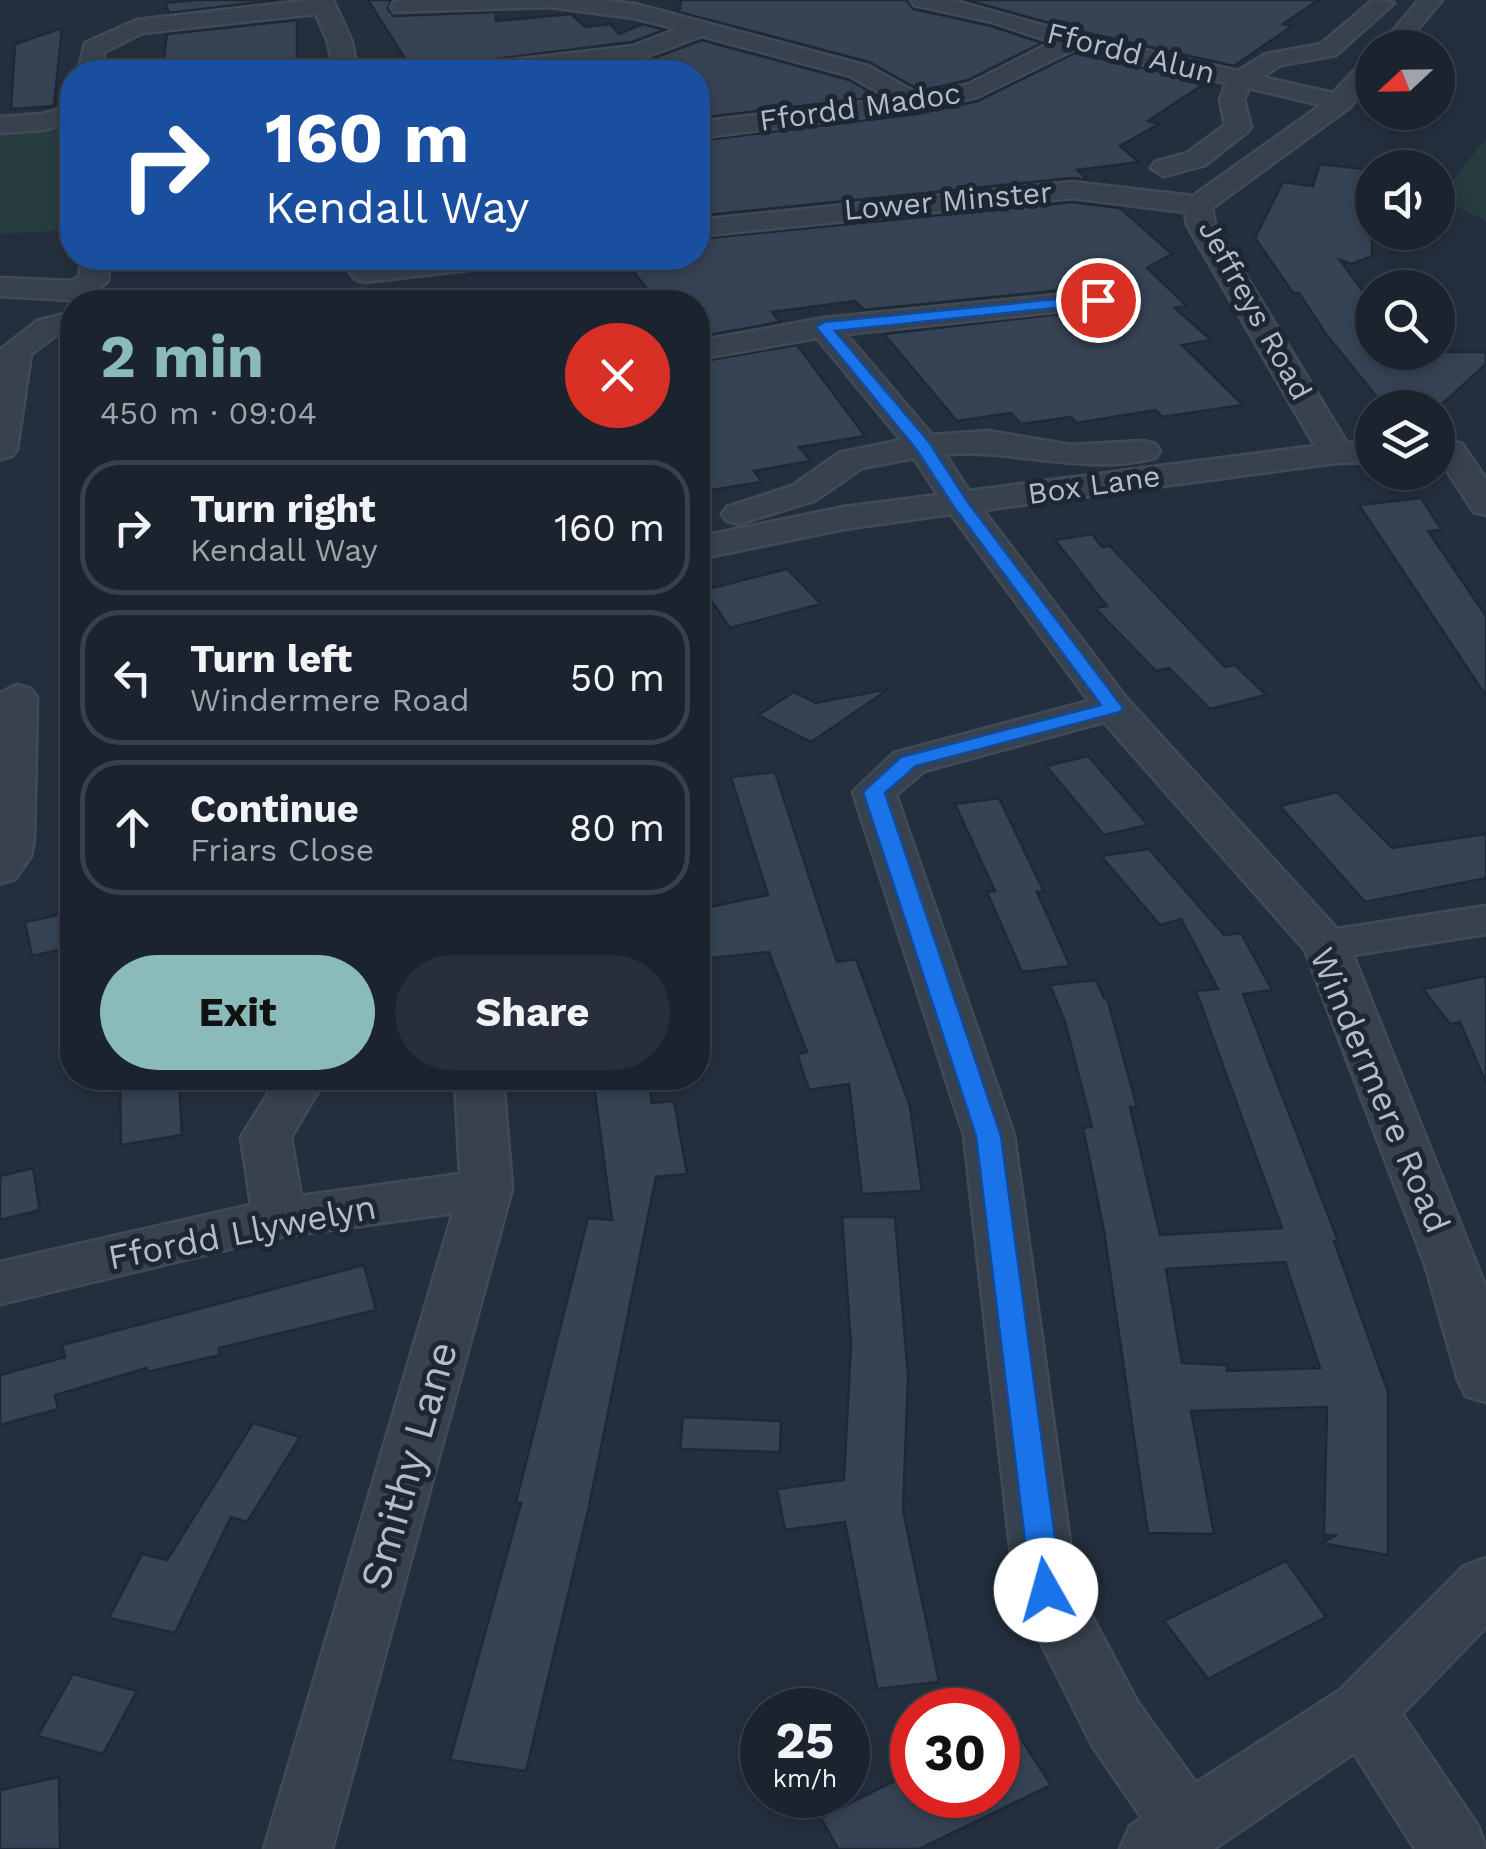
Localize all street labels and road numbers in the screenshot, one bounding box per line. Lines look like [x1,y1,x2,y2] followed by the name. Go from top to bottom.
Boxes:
[1044,15,1219,90] street label: Ffordd Alun
[757,75,963,138] street label: Ffordd Madoc
[842,174,1053,227] street label: Lower Minster
[1192,214,1319,406] street label: Jeffreys Road
[1025,458,1162,511] street label: Box Lane
[1301,941,1459,1239] street label: Windermere Road
[104,1185,380,1279] street label: Ffordd Llywelyn
[350,1336,467,1594] street label: Smithy Lane

